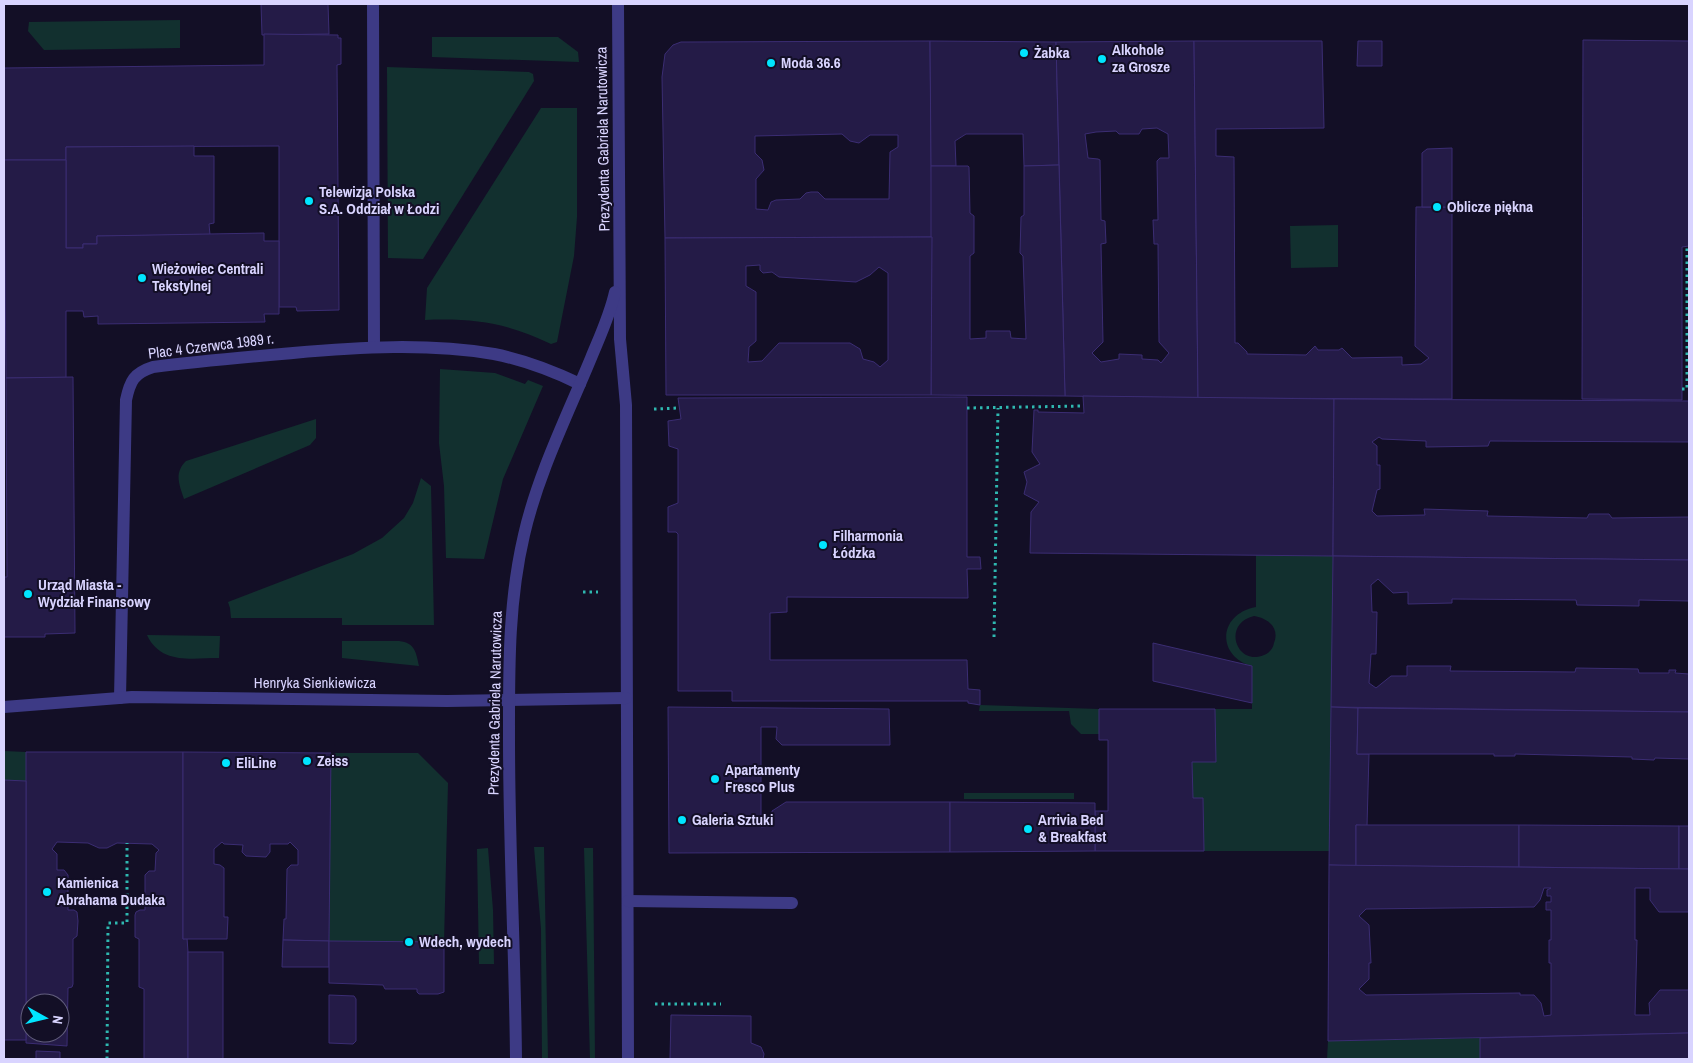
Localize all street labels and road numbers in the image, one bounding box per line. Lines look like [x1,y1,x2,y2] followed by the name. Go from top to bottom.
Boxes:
[590,46,615,231] street label: Prezydenta Gabriela Narutowicza
[147,327,275,364] street label: Plac 4 Czerwca 1989 r.
[482,610,507,795] street label: Prezydenta Gabriela Narutowicza
[254,672,376,693] street label: Henryka Sienkiewicza

